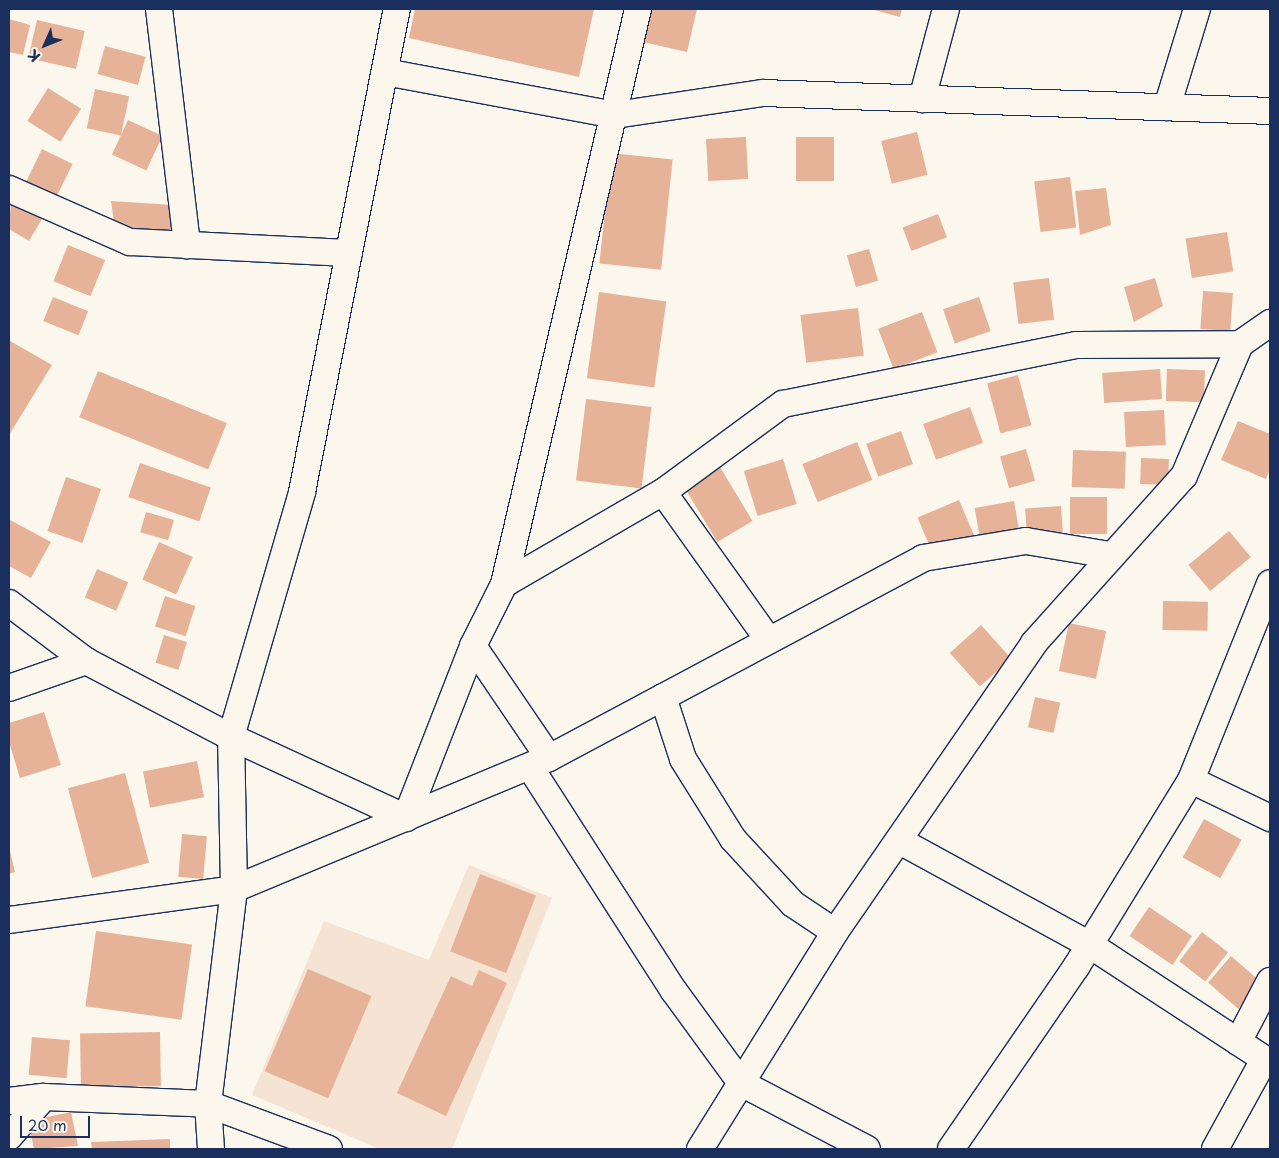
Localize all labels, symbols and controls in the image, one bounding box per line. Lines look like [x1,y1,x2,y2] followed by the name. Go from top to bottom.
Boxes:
[20,20,70,70] north arrow
[23,45,45,67] text: K
[22,1106,92,1138] scale bar
[28,1113,67,1136] text: 20 m

